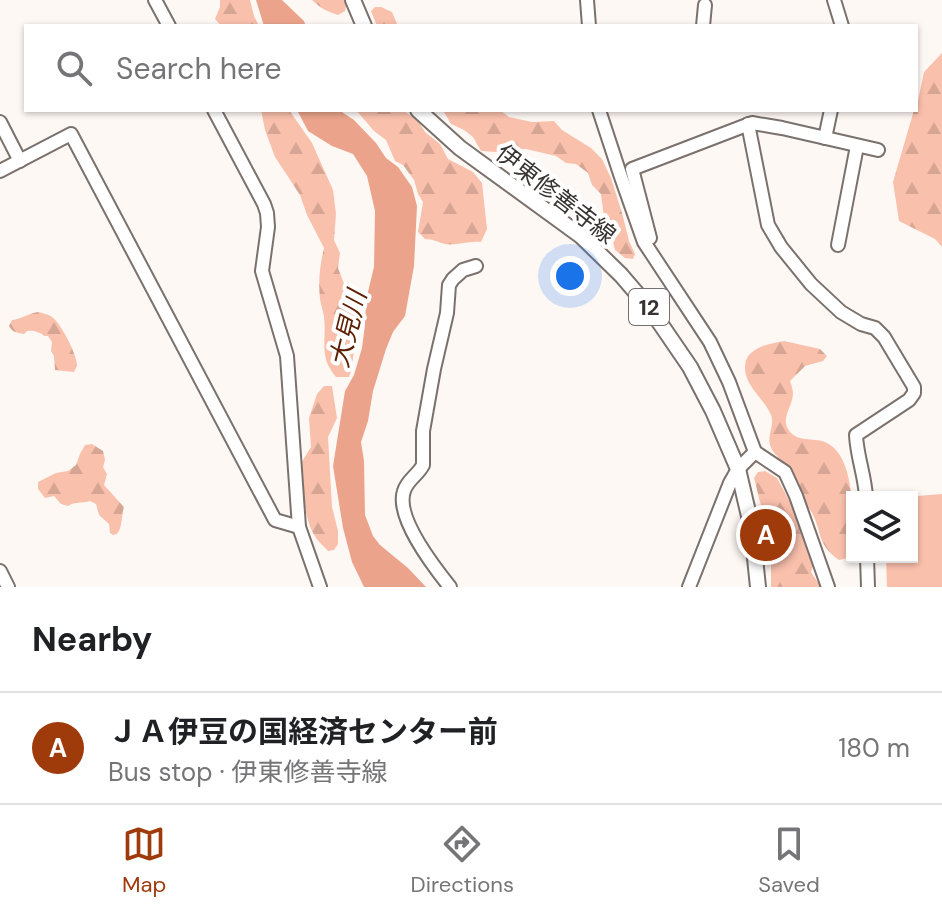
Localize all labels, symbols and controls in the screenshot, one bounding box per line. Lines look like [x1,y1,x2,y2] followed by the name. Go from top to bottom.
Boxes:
[24,24,918,112] search box
[52,46,96,90] icon: search
[116,49,282,88] text: Search here
[490,137,622,251] street label: 伊東修善寺線
[550,256,590,296] your location
[322,284,375,371] water label: 大見川
[629,289,669,325] road number: 12
[846,491,918,563] map controls
[846,491,918,563] button: layers
[740,505,792,565] pin: A
[32,617,152,662] text: Nearby
[108,712,498,751] text: ＪＡ伊豆の国経済センター前
[49,731,67,765] text: A
[838,731,910,765] text: 180 m
[108,755,388,789] text: Bus stop · 伊東修善寺線
[122,822,166,899] tab: Map
[411,822,514,899] tab: Directions
[758,822,820,899] tab: Saved

